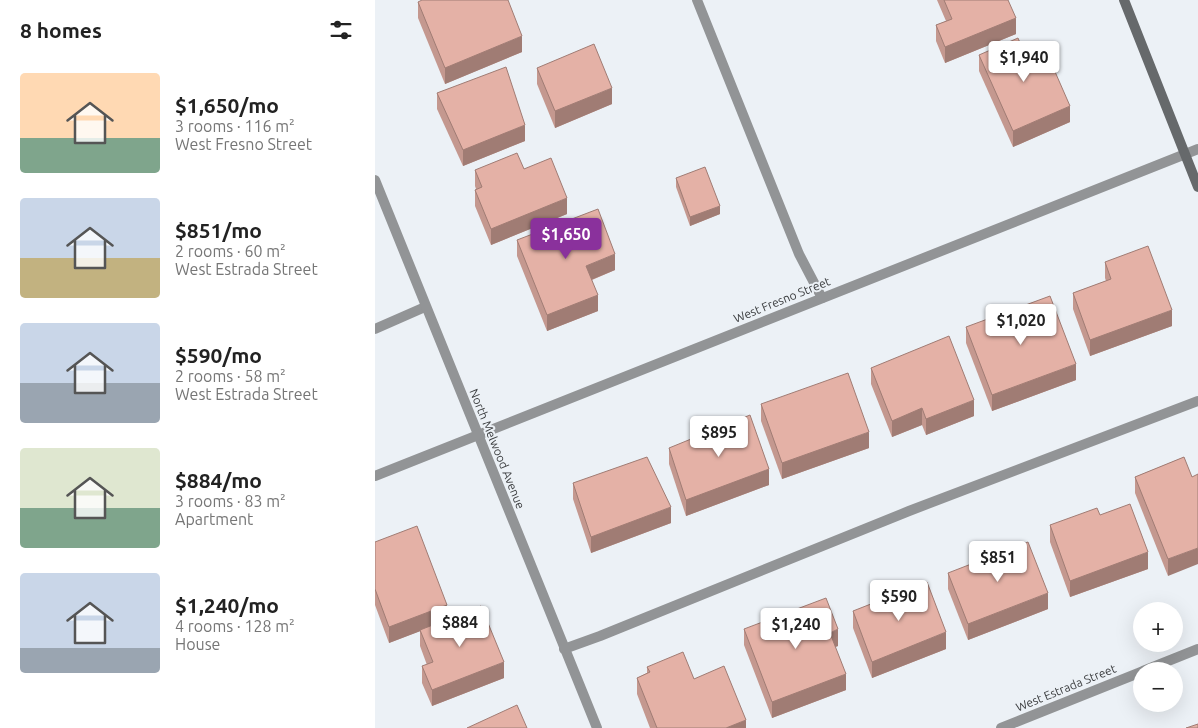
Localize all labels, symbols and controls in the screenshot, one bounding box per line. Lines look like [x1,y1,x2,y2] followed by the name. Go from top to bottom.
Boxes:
[327,16,355,44] icon: filters
[20,18,102,42] text: 8 homes
[983,41,1065,83] pin: $1,940
[999,48,1049,66] text: $1,940
[60,93,120,153] icon: home
[175,93,279,117] text: $1,650/mo
[175,117,295,135] text: 3 rooms · 116 m²
[175,135,312,153] text: West Fresno Street
[60,218,120,278] icon: home
[175,218,262,242] text: $851/mo
[525,218,607,260] pin: $1,650
[541,225,591,243] text: $1,650
[175,242,286,260] text: 2 rooms · 60 m²
[175,260,318,278] text: West Estrada Street
[732,274,832,325] street label: West Fresno Street
[980,304,1062,346] pin: $1,020
[996,311,1046,329] text: $1,020
[60,343,120,403] icon: home
[175,343,262,367] text: $590/mo
[175,367,286,385] text: 2 rooms · 58 m²
[175,385,318,403] text: West Estrada Street
[467,387,528,511] street label: North Melwood Avenue
[689,416,749,458] pin: $895
[701,423,737,441] text: $895
[60,468,120,528] icon: home
[175,468,262,492] text: $884/mo
[175,492,286,510] text: 3 rooms · 83 m²
[175,510,253,528] text: Apartment
[968,540,1028,583] pin: $851
[980,548,1016,566] text: $851
[869,580,929,622] pin: $590
[881,587,917,605] text: $590
[60,593,120,653] icon: home
[175,593,279,617] text: $1,240/mo
[1133,602,1183,712] map controls
[1133,602,1183,652] button: +
[430,606,490,648] pin: $884
[755,608,837,650] pin: $1,240
[442,613,478,631] text: $884
[771,615,821,633] text: $1,240
[175,617,295,635] text: 4 rooms · 128 m²
[175,635,220,653] text: House
[1014,661,1118,714] street label: West Estrada Street
[1133,662,1183,712] button: −

